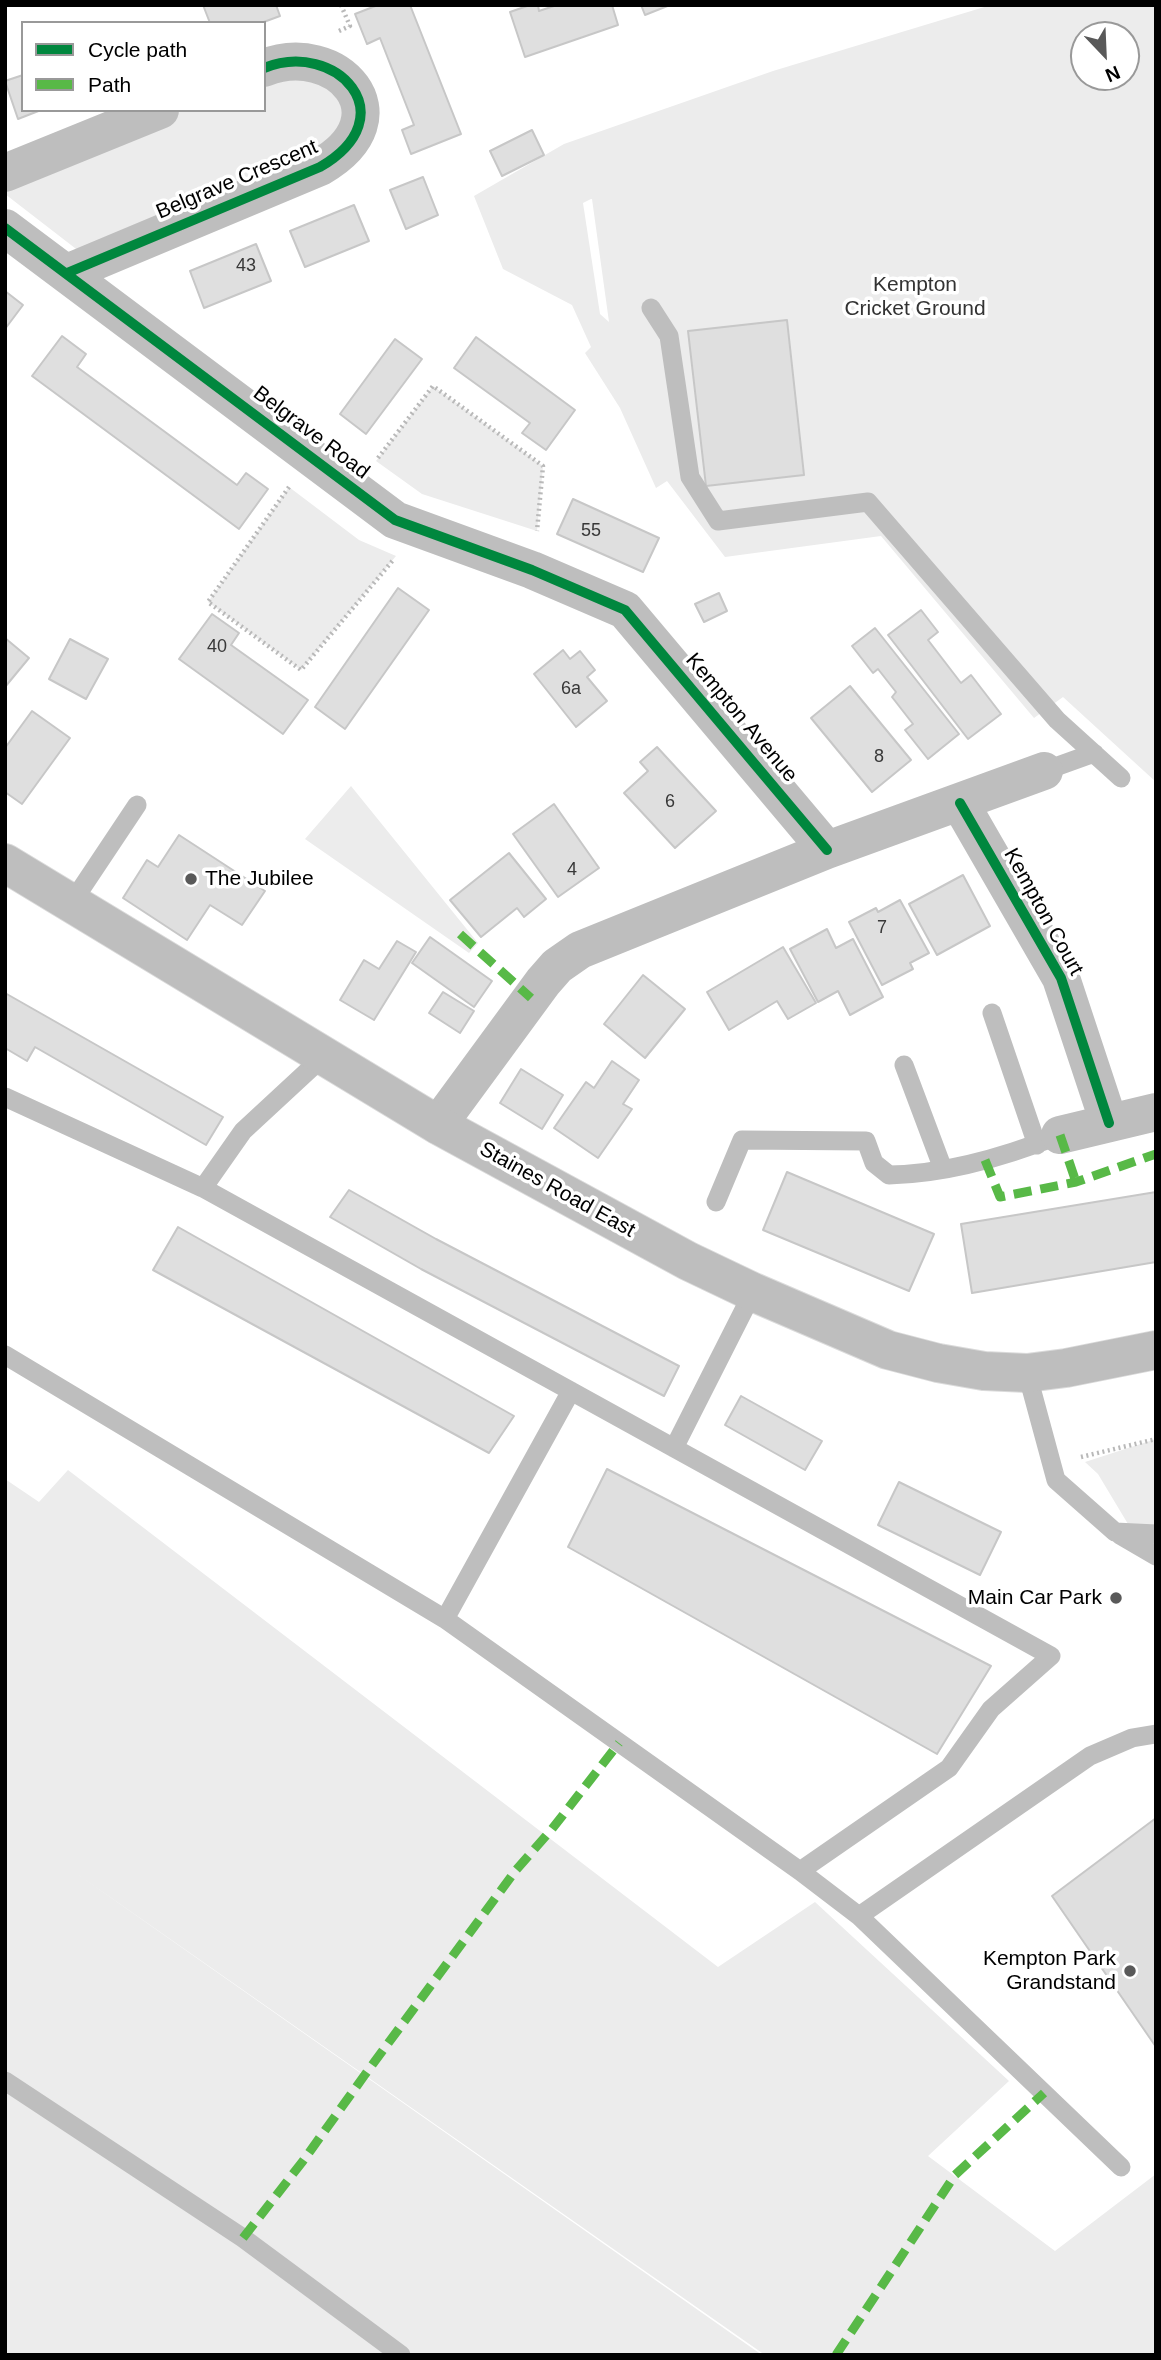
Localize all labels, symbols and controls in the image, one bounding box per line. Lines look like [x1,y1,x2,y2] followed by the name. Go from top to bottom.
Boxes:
[21,21,266,112] legend
[1070,21,1140,91] north arrow
[88,38,187,61] text: Cycle path
[1102,62,1123,86] text: N
[88,73,131,96] text: Path
[153,135,321,225] street label: Belgrave Crescent
[236,255,256,277] house number: 43
[844,272,986,322] park label: Kempton Cricket Ground
[248,381,374,485] street label: Belgrave Road
[581,520,601,542] house number: 55
[207,636,227,658] house number: 40
[680,648,802,788] street label: Kempton Avenue
[561,678,581,700] house number: 6a
[874,746,884,768] house number: 8
[665,791,675,813] house number: 6
[998,844,1088,980] street label: Kempton Court
[567,859,577,881] house number: 4
[205,866,314,892] place label: The Jubilee
[183,871,199,887] marker: The Jubilee
[877,917,887,939] house number: 7
[475,1137,639,1243] street label: Staines Road East
[968,1585,1102,1611] place label: Main Car Park
[1108,1590,1124,1606] marker: Main Car Park
[983,1946,1116,1996] place label: Kempton Park Grandstand
[1122,1963,1138,1979] marker: Kempton Park Grandstand

